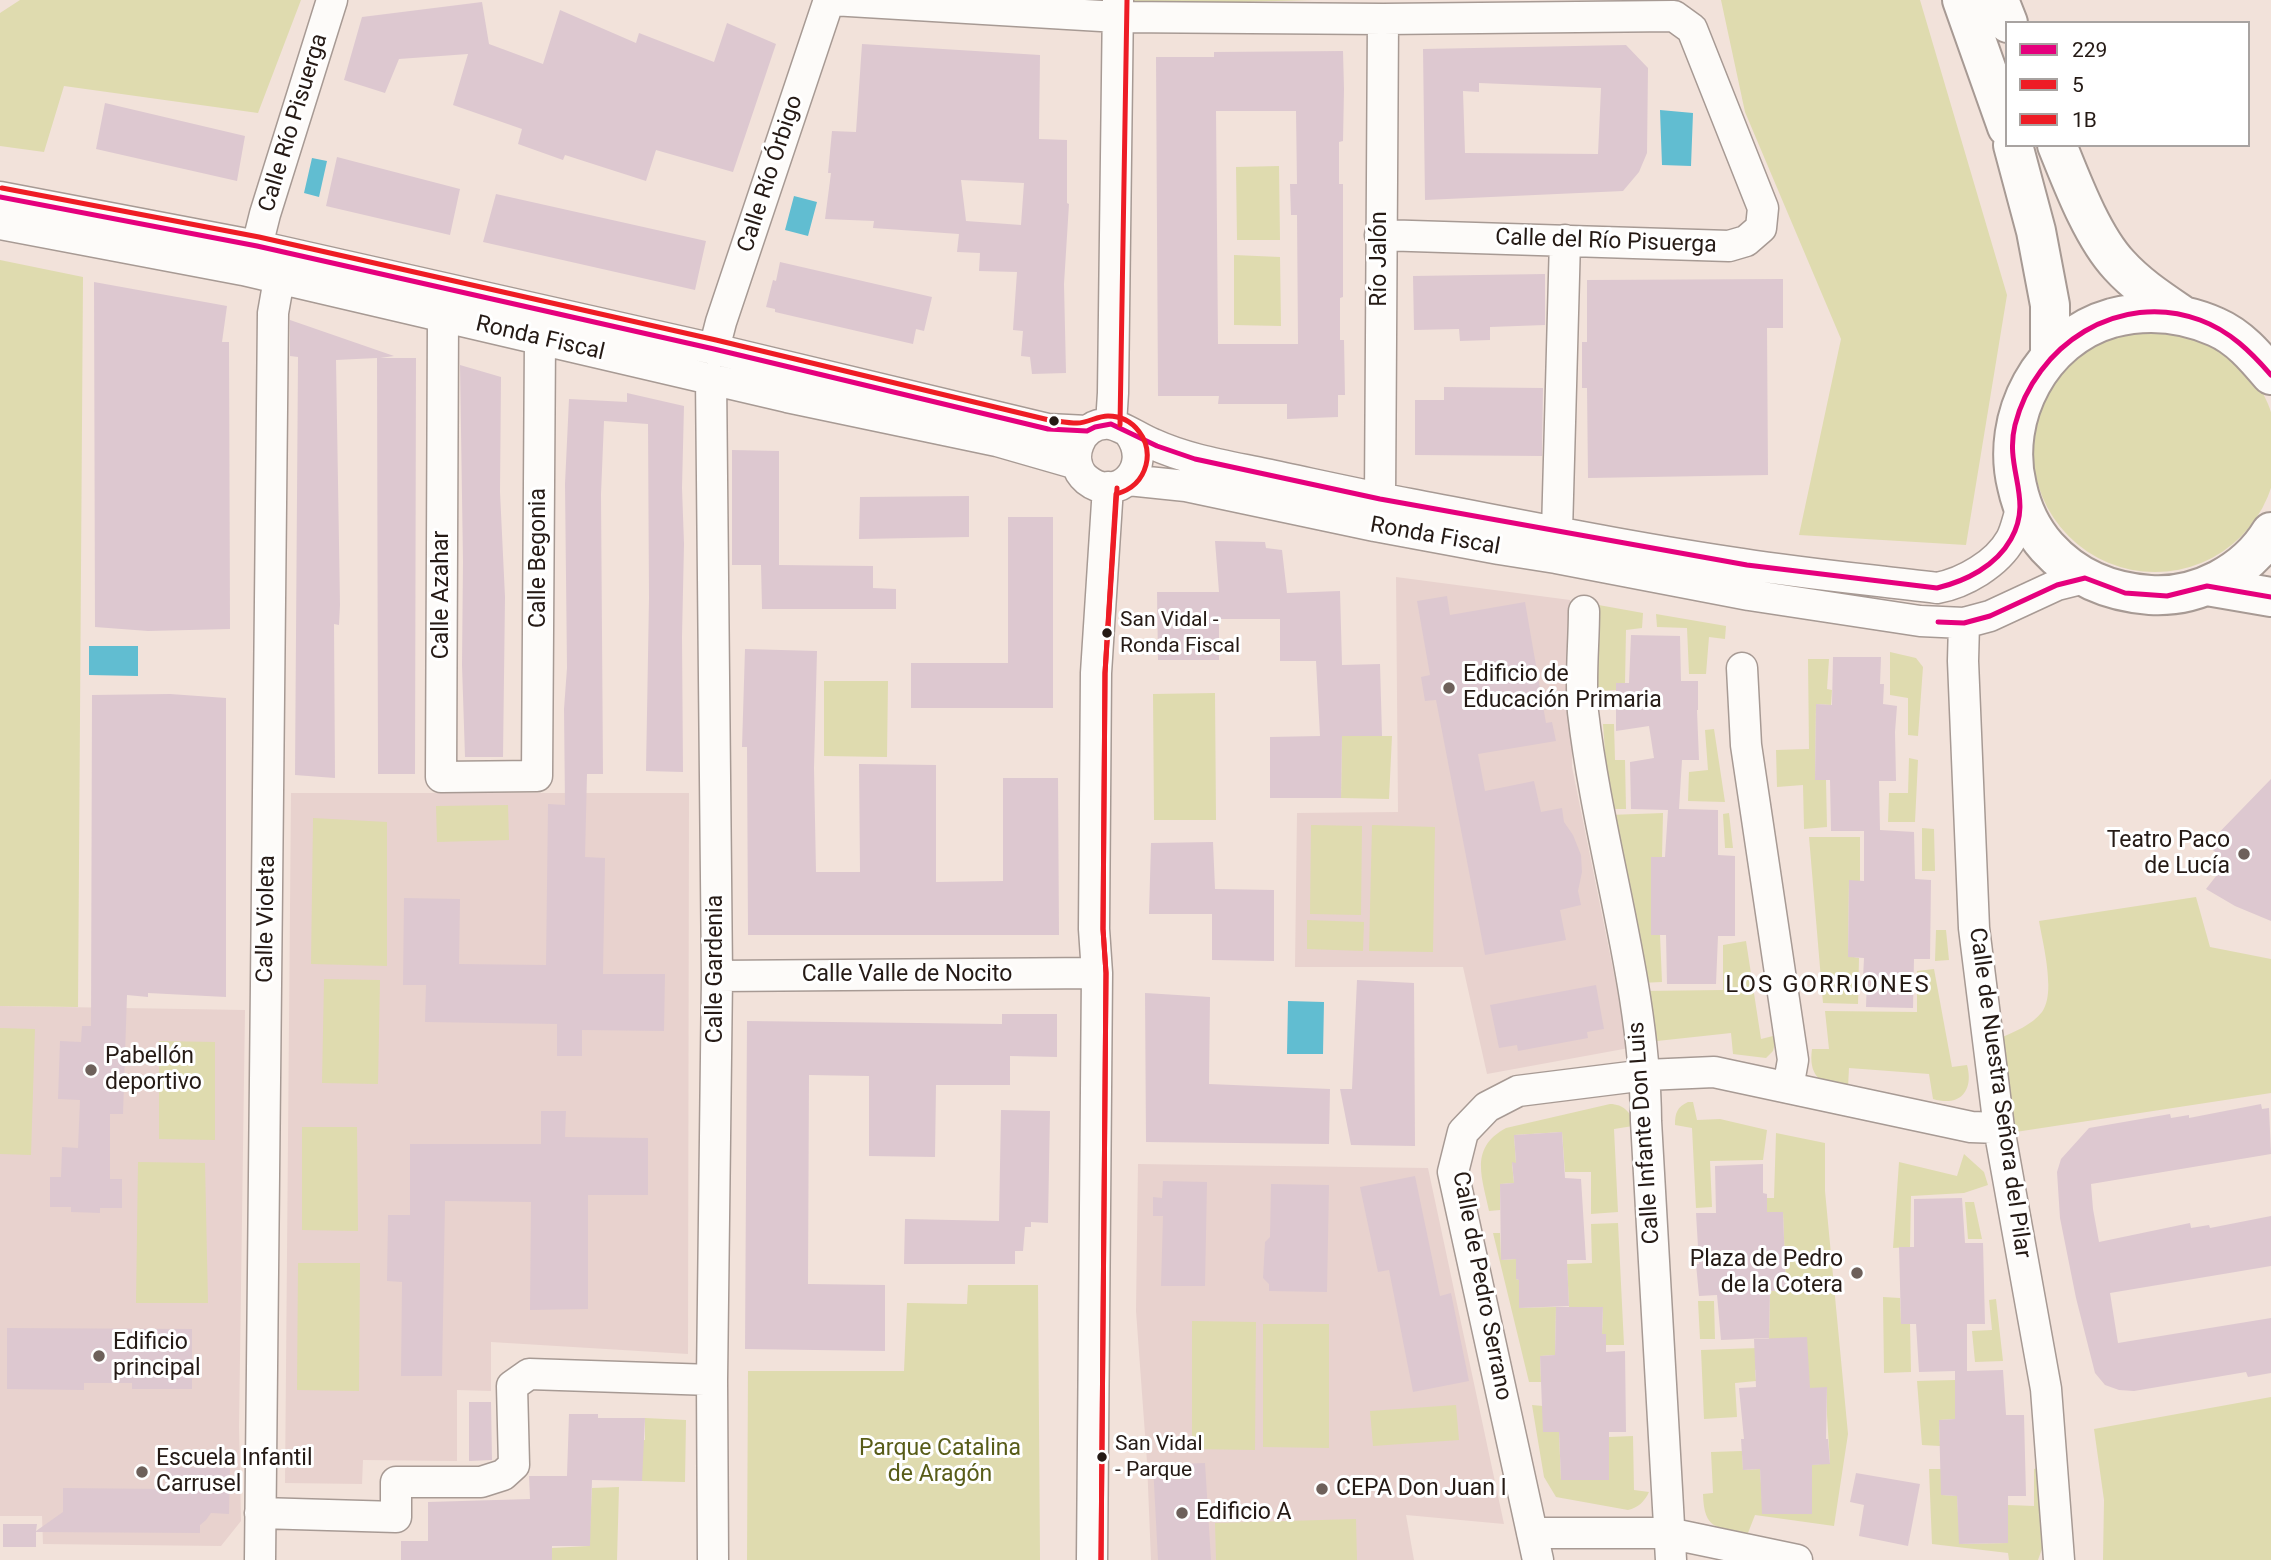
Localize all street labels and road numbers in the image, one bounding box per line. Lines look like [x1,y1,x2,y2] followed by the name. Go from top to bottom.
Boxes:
[254,30,334,216] street label: Calle Río Pisuerga
[733,92,809,256] street label: Calle Río Órbigo
[1366,211,1394,307] street label: Río Jalón
[1495,224,1717,260] street label: Calle del Río Pisuerga
[473,311,607,367] street label: Ronda Fiscal
[525,488,553,628] street label: Calle Begonia
[1368,512,1502,562] street label: Ronda Fiscal
[428,531,456,659] street label: Calle Azahar
[252,855,282,983] street label: Calle Violeta
[702,895,730,1043] street label: Calle Gardenia
[1962,926,2036,1260] street label: Calle de Nuestra Señora del Pilar
[802,961,1012,989] street label: Calle Valle de Nocito
[1623,1021,1667,1245] street label: Calle Infante Don Luis
[1445,1169,1517,1403] street label: Calle de Pedro Serrano

